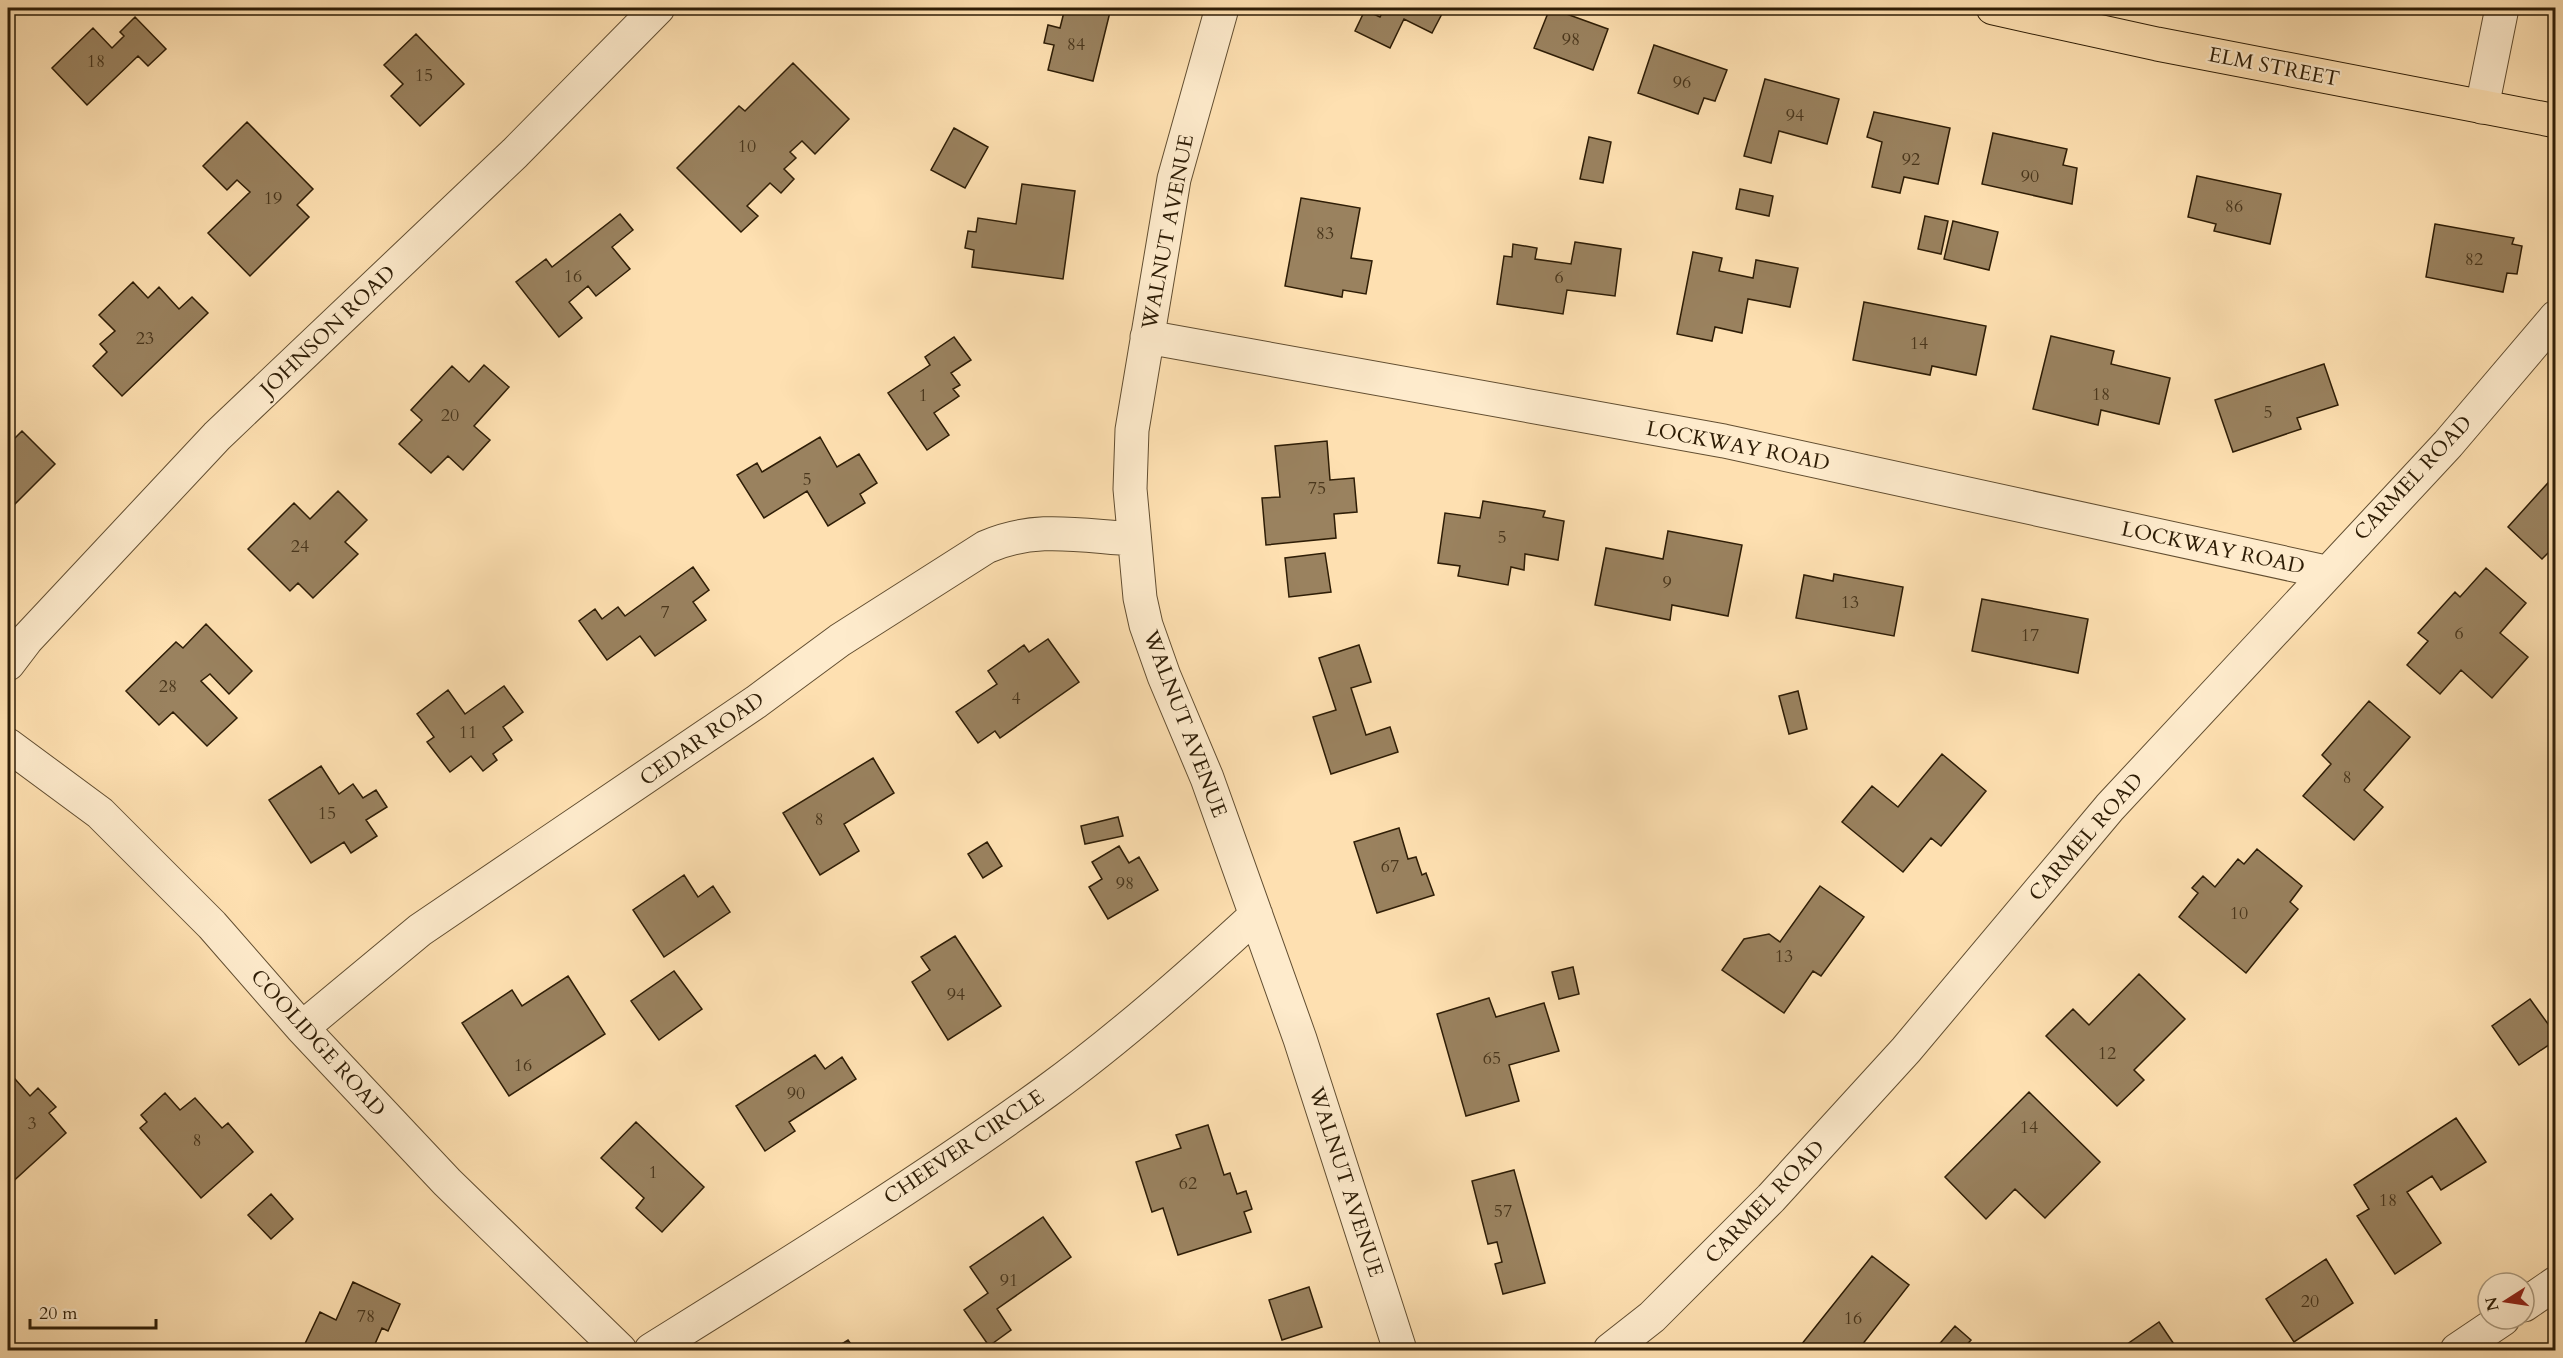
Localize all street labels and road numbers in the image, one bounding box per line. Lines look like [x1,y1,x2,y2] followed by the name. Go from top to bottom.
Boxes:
[2206,40,2342,94] street label: ELM STREET
[1135,132,1201,333] street label: WALNUT AVENUE
[252,259,402,405] street label: JOHNSON ROAD
[2347,409,2479,547] street label: CARMEL ROAD
[1644,414,1832,478] street label: LOCKWAY ROAD
[2119,514,2307,582] street label: LOCKWAY ROAD
[1136,625,1234,822] street label: WALNUT AVENUE
[634,685,770,793] street label: CEDAR ROAD
[2022,767,2150,907] street label: CARMEL ROAD
[244,963,392,1123] street label: COOLIDGE ROAD
[1301,1082,1390,1281] street label: WALNUT AVENUE
[878,1083,1050,1211] street label: CHEEVER CIRCLE
[1699,1134,1831,1270] street label: CARMEL ROAD

